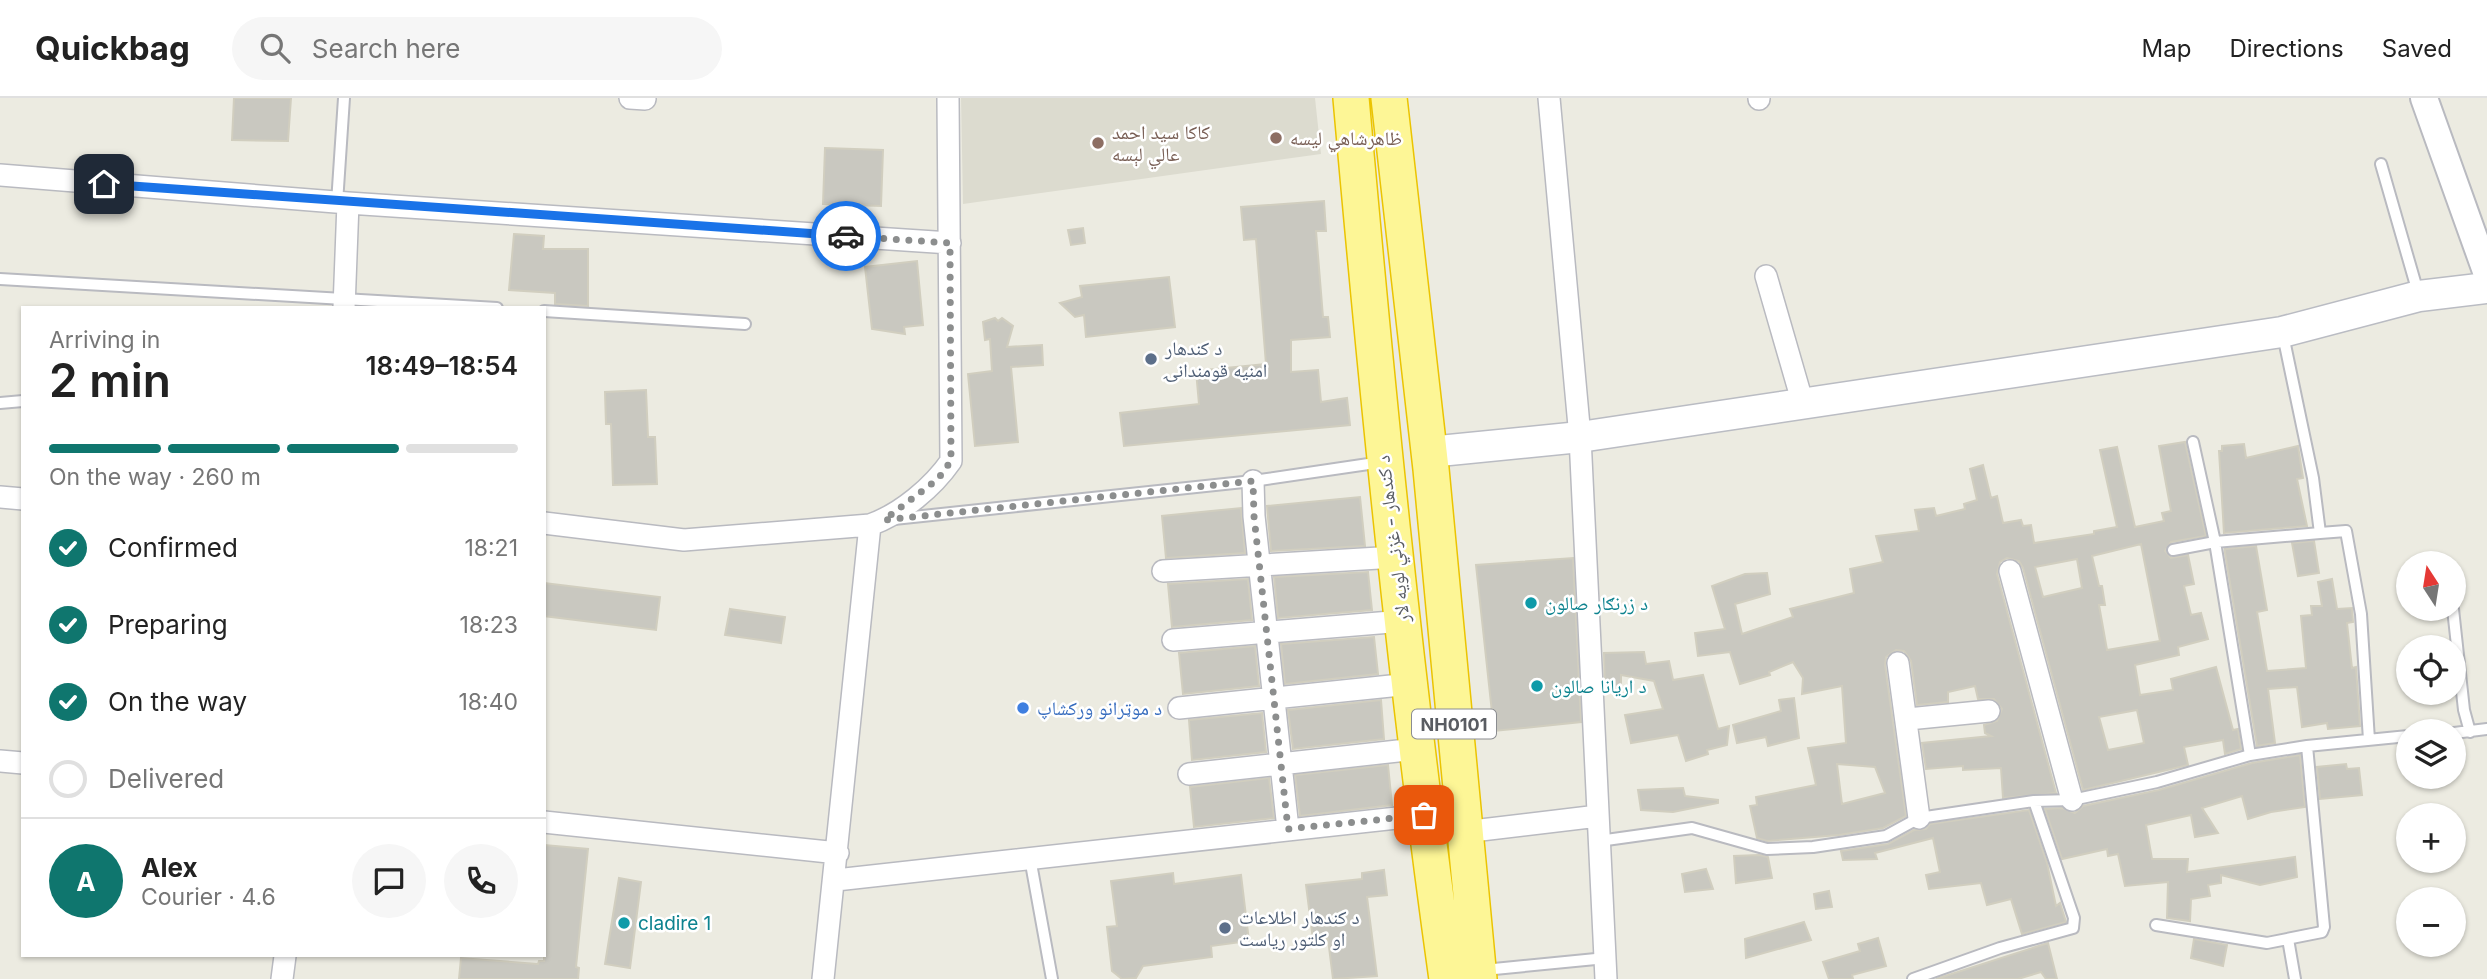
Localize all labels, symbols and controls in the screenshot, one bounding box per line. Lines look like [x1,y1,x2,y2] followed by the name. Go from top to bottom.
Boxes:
[232,17,722,80] search box
[35,28,190,68] text: Quickbag
[256,29,294,67] icon: search
[312,33,460,64] text: Search here
[2142,34,2191,63] text: Map
[2229,34,2344,63] text: Directions
[2382,34,2452,63] text: Saved
[1112,121,1210,169] place label: کاکا سید احمد عالي لېسه
[1290,127,1402,153] place label: ظاهرشاهي لیسه
[1268,130,1284,146] marker: ظاهرشاهي لیسه
[1090,135,1106,151] marker: کاکا سید احمد عالي لېسه
[74,154,134,214] pin
[85,165,123,203] icon: home
[811,201,881,271] courier
[827,217,865,255] icon: car
[49,326,160,354] text: Arriving in
[1163,337,1267,382] place label: د کندهار امنيه قومندانۍ
[366,350,518,381] text: 18:49–18:54
[1143,351,1159,367] marker: د کندهار امنيه قومندانۍ
[49,352,171,408] text: 2 min
[1371,453,1419,625] street label: د کندهار - غزني لويه لار
[49,463,261,491] text: On the way · 260 m
[49,529,87,567] icon: check
[108,532,238,563] text: Confirmed
[464,534,518,562] text: 18:21
[2396,551,2466,621] north arrow
[2396,551,2466,957] map controls
[1545,592,1648,615] place label: د زرنګار صالون
[1523,595,1539,611] marker: د زرنګار صالون
[49,606,87,644] icon: check
[108,609,228,640] text: Preparing
[460,611,518,639] text: 18:23
[2396,635,2466,705] button: locate
[1551,675,1647,698] place label: د اریانا صالون
[1529,678,1545,694] marker: د اریانا صالون
[49,683,87,721] icon: check
[108,686,247,717] text: On the way
[458,688,518,716] text: 18:40
[1037,697,1162,720] place label: د موټرانو ورکشاپ
[1015,700,1031,716] marker: د موټرانو ورکشاپ
[1412,710,1496,738] road number: NH0101
[2396,719,2466,789] button: layers
[108,763,224,794] text: Delivered
[1394,785,1454,845] pin
[1405,796,1443,834] icon: bag
[2396,803,2466,873] button: +
[352,844,426,918] button: chat
[444,844,518,918] button: phone
[141,852,198,883] text: Alex
[76,866,96,897] text: A
[141,883,276,911] text: Courier · 4.6
[2396,887,2466,957] button: −
[1239,906,1360,951] place label: د کندهار اطلاعات او کلتور رياست
[638,912,711,935] place label: cladire 1
[616,915,632,931] marker: cladire 1
[1217,920,1233,936] marker: د کندهار اطلاعات او کلتور رياست

